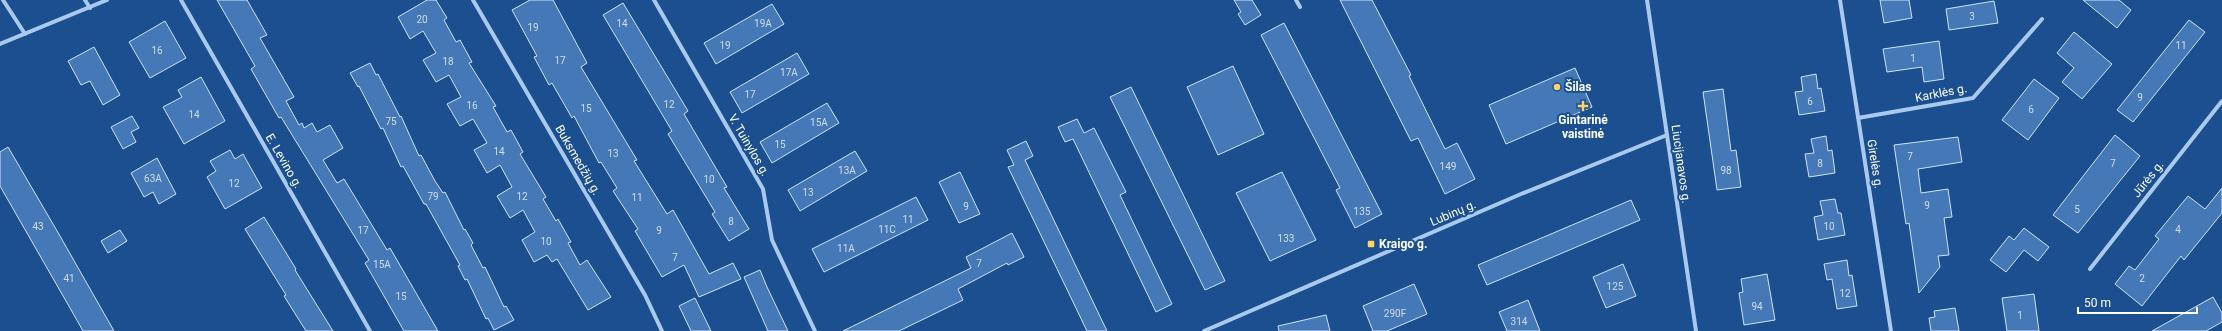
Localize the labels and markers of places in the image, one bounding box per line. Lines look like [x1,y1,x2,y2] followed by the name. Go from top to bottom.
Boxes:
[1565,79,1591,94] place label: Šilas
[1552,82,1562,92] marker: Šilas
[1578,101,1588,111] marker: Gintarinė vaistinė
[1558,113,1608,141] place label: Gintarinė vaistinė
[1379,237,1427,251] place label: Kraigo g.
[1366,239,1376,249] marker: Kraigo g.

